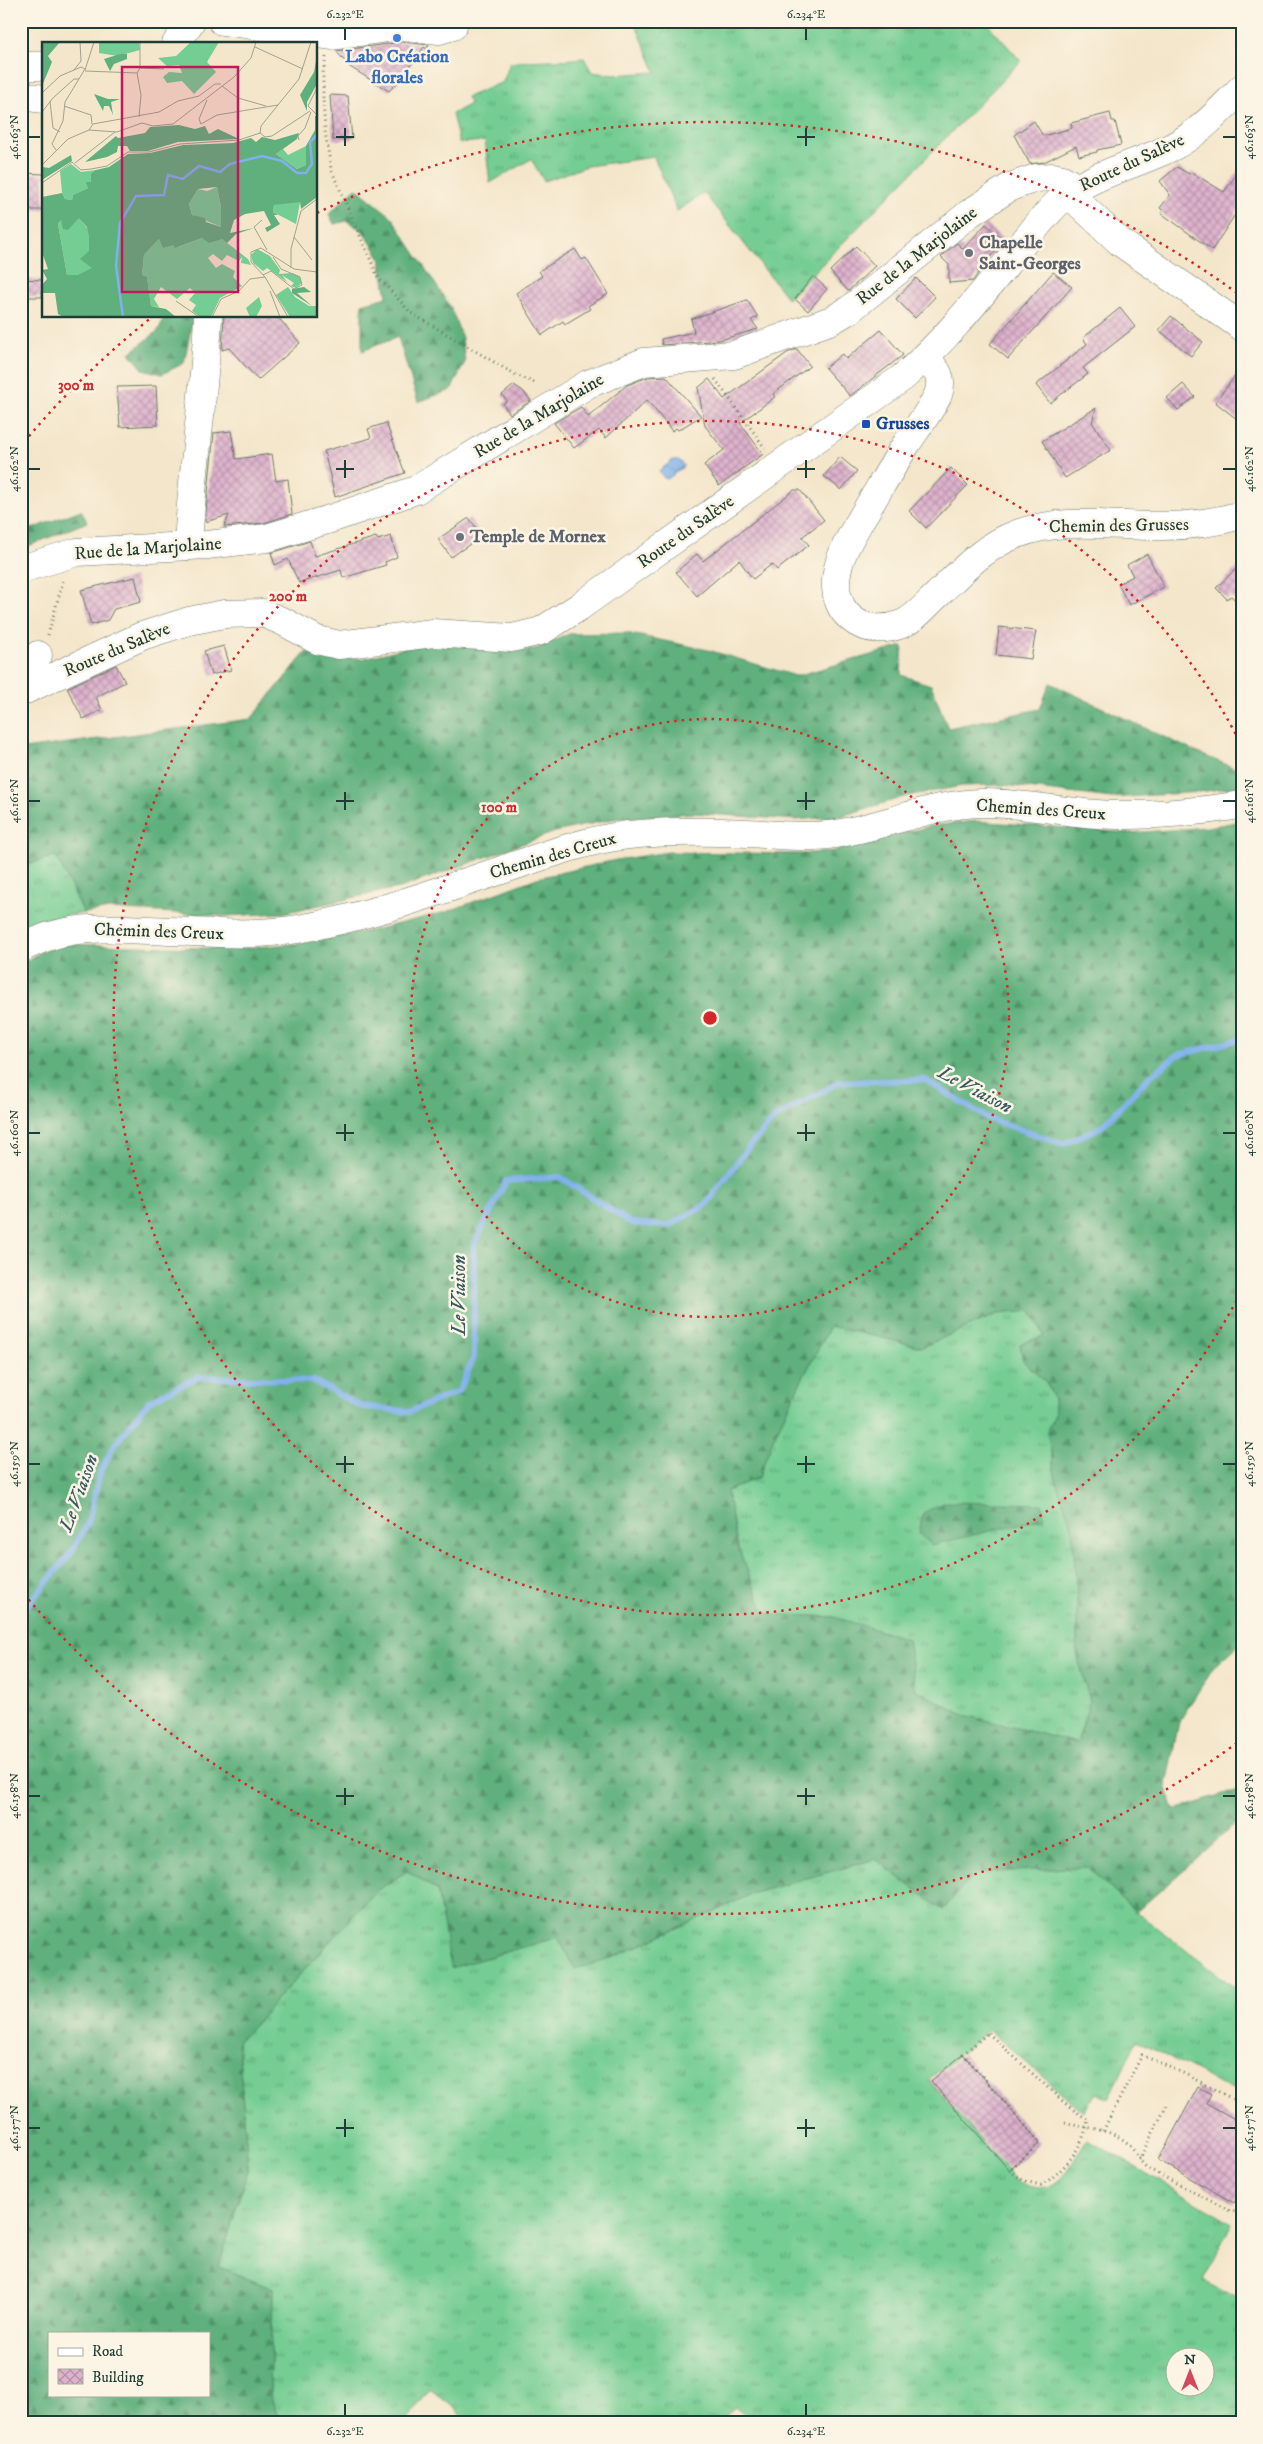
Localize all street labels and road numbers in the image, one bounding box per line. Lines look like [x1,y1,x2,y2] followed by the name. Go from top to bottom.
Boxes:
[1076,129,1188,197] street label: Route du Salève
[852,202,982,310] street label: Rue de la Marjolaine
[470,369,608,463] street label: Rue de la Marjolaine
[633,491,739,573] street label: Route du Salève
[1049,514,1189,538] street label: Chemin des Grusses
[74,533,222,565] street label: Rue de la Marjolaine
[61,618,173,682] street label: Route du Salève
[975,794,1107,826] street label: Chemin des Creux
[487,827,619,885] street label: Chemin des Creux
[94,919,225,945] street label: Chemin des Creux

